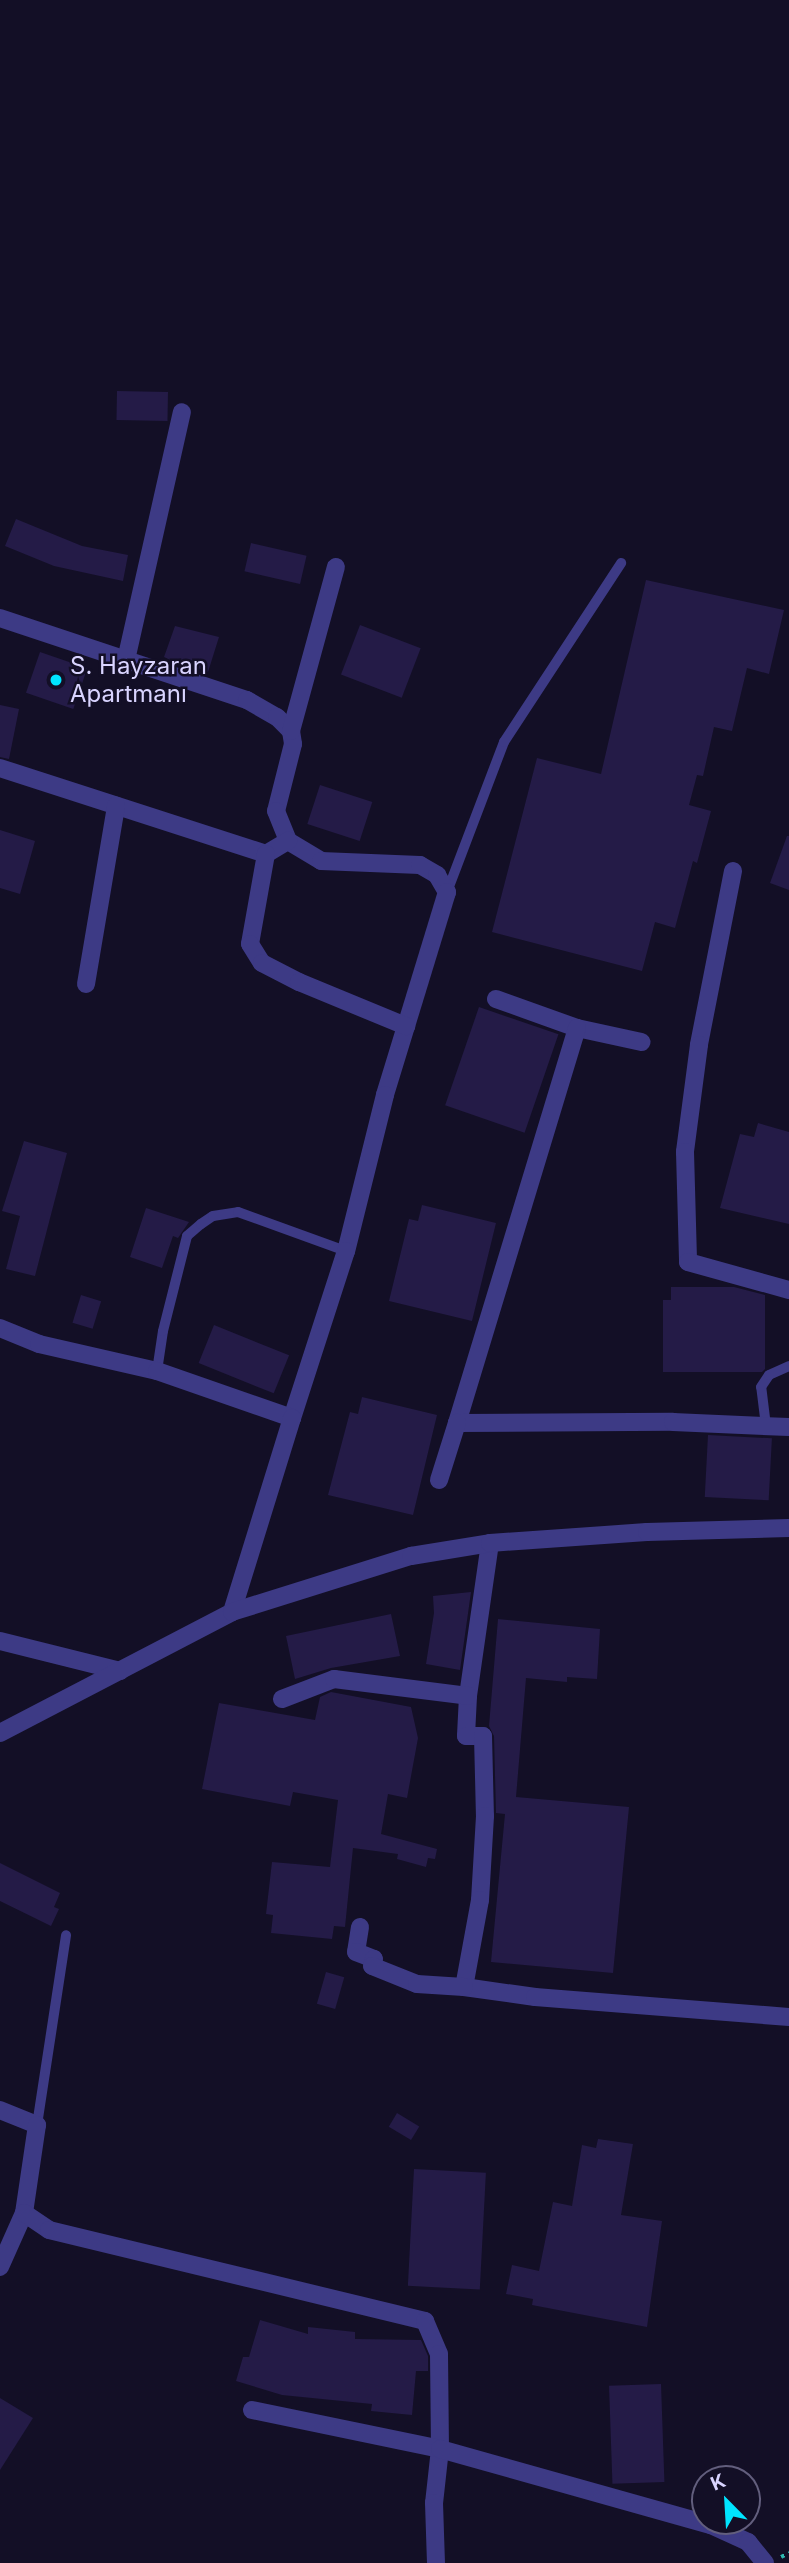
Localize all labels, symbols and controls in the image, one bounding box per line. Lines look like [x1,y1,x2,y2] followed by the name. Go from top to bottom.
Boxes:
[70,652,207,708] place label: S. Hayzaran Apartmanı
[48,672,64,688] marker: S. Hayzaran Apartmanı
[691,2465,761,2535] north arrow
[707,2469,729,2495] text: K

